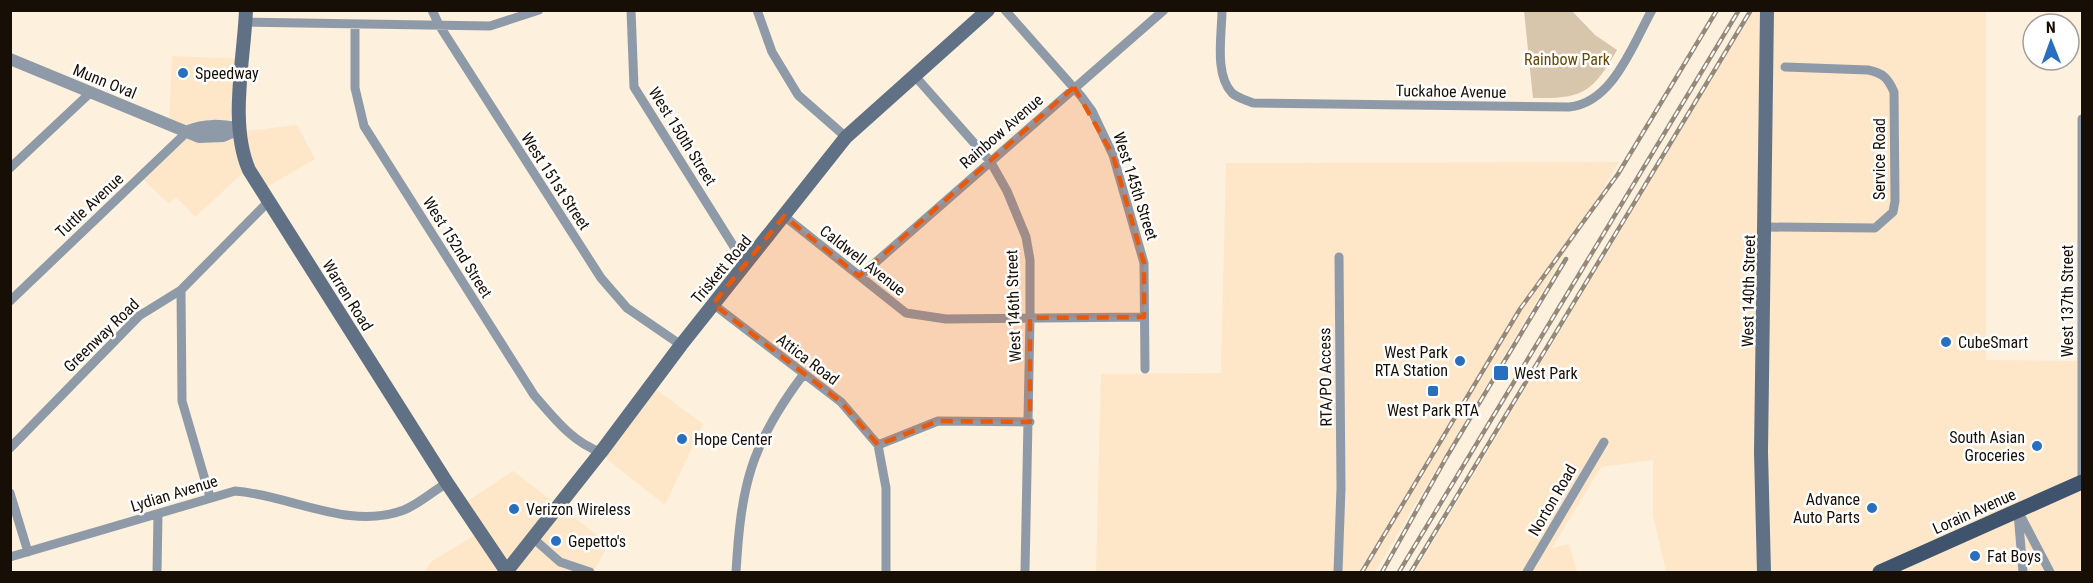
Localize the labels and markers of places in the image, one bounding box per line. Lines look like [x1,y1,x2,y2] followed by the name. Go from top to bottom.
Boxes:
[195,64,259,83] place label: Speedway
[176,66,190,80] marker: Speedway
[1958,333,2028,352] place label: CubeSmart
[1939,335,1953,349] marker: CubeSmart
[1375,343,1449,380] place label: West Park RTA Station
[1453,354,1467,368] marker: West Park RTA Station
[1492,364,1510,382] marker: West Park
[1514,364,1578,383] place label: West Park
[1426,384,1440,398] marker: West Park RTA
[1387,401,1479,420] place label: West Park RTA
[1949,428,2025,465] place label: South Asian Groceries
[694,430,773,449] place label: Hope Center
[675,432,689,446] marker: Hope Center
[2030,439,2044,453] marker: South Asian Groceries
[1793,490,1860,527] place label: Advance Auto Parts
[526,500,631,519] place label: Verizon Wireless
[1865,501,1879,515] marker: Advance Auto Parts
[507,502,521,516] marker: Verizon Wireless
[568,532,626,551] place label: Gepetto's
[549,534,563,548] marker: Gepetto's
[1987,547,2041,566] place label: Fat Boys
[1968,549,1982,563] marker: Fat Boys

